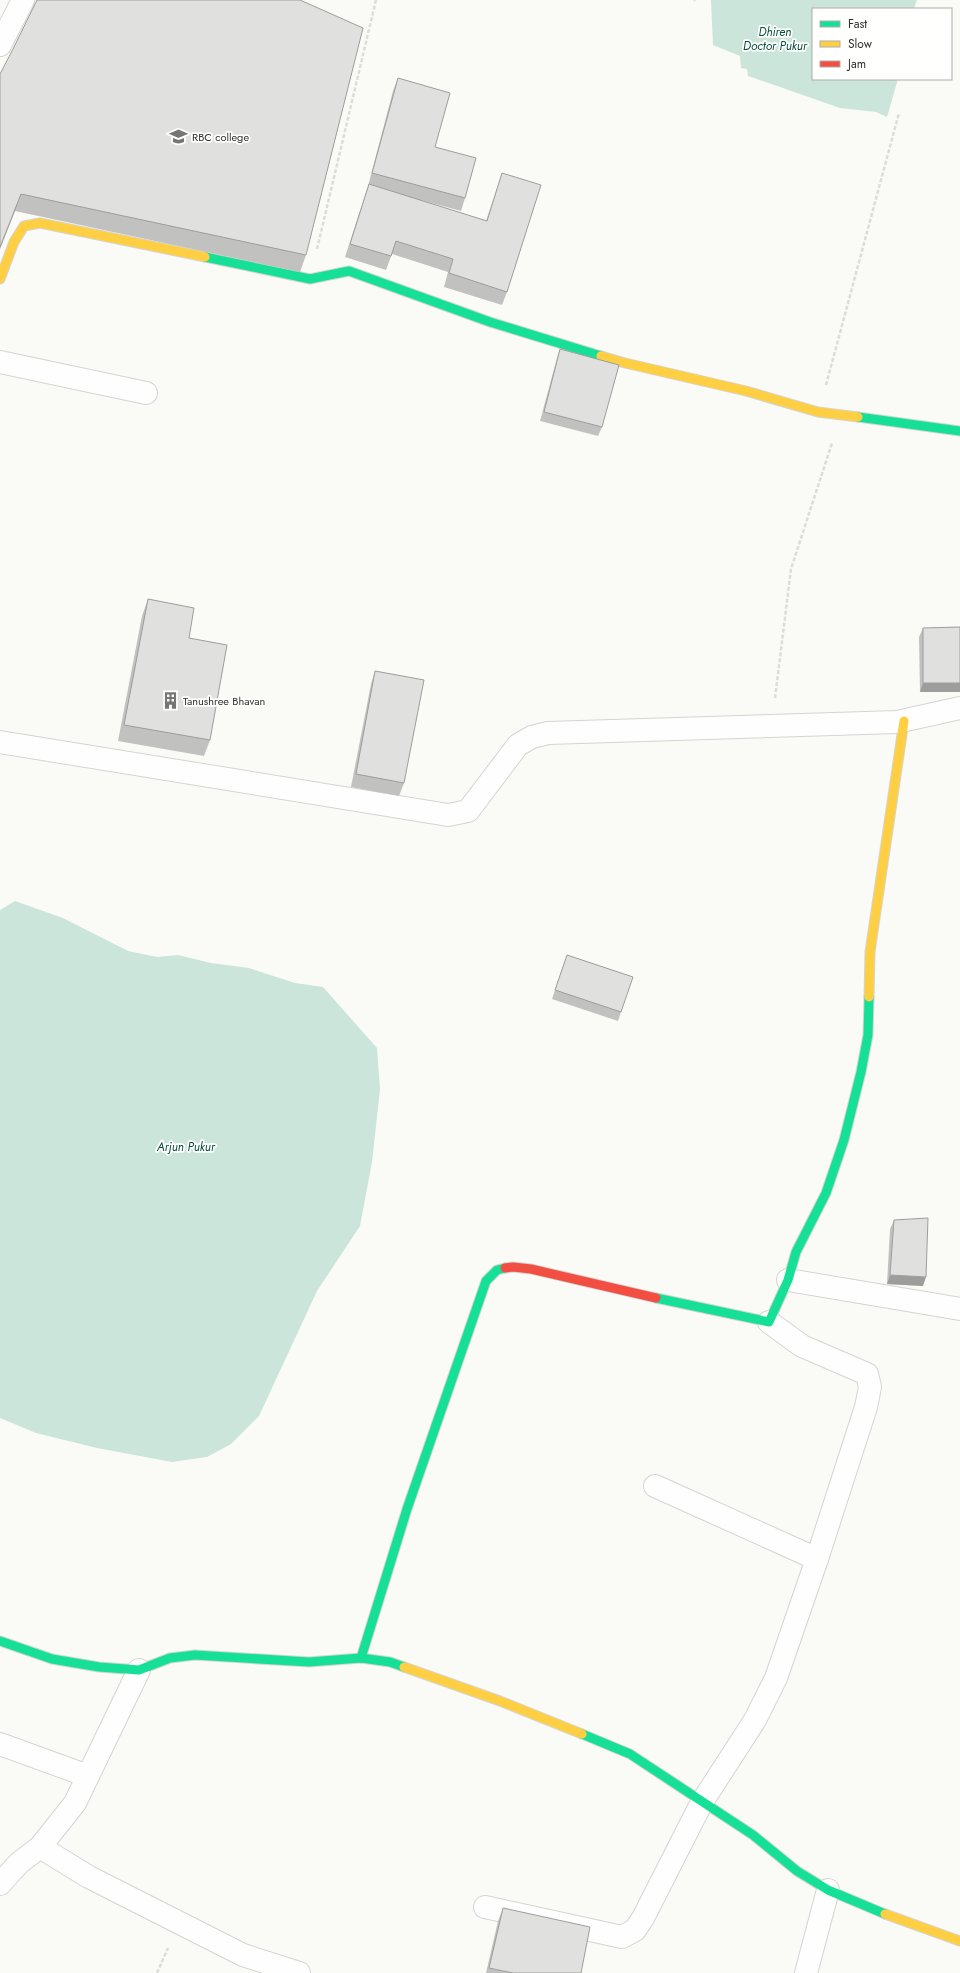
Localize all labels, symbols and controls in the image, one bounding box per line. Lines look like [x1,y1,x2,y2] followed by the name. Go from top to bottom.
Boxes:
[812,8,952,80] legend
[848,15,867,33] text: Fast
[743,23,808,55] water label: Dhiren Doctor Pukur
[848,35,873,53] text: Slow
[846,55,866,73] text: Jam
[169,127,189,147] school or university icon: RBC college
[192,129,249,145] place label: RBC college
[160,691,180,711] building icon: Tanushree Bhavan
[183,693,265,709] place label: Tanushree Bhavan
[156,1138,216,1156] water label: Arjun Pukur

